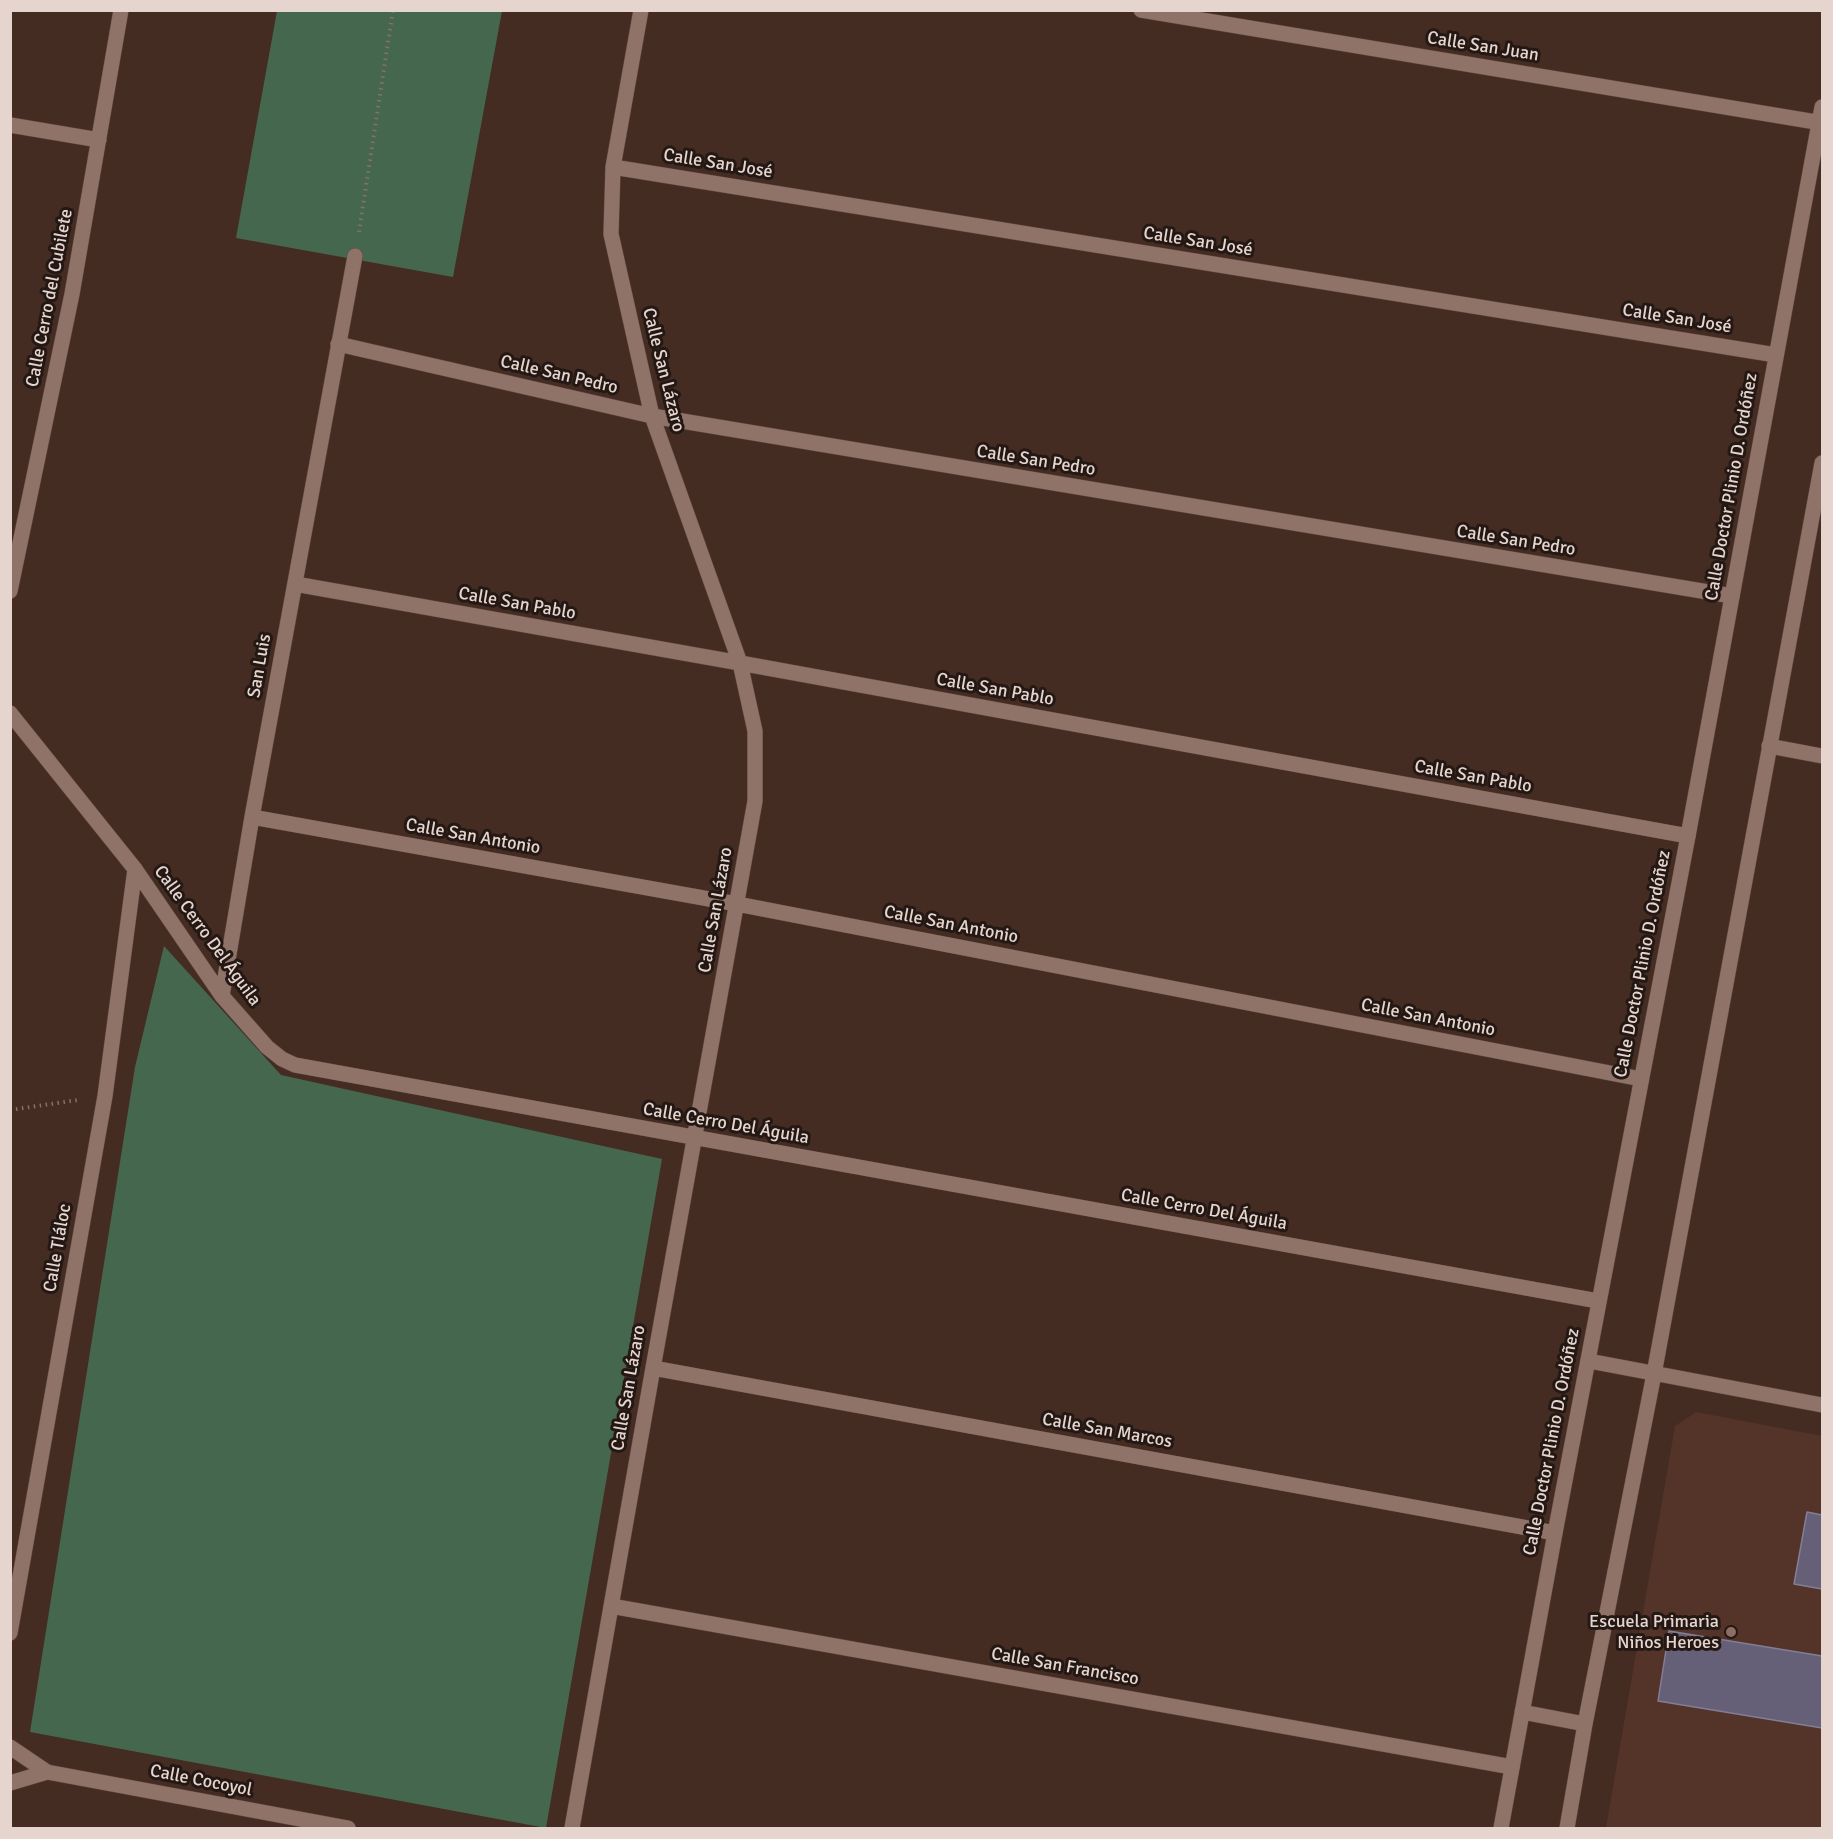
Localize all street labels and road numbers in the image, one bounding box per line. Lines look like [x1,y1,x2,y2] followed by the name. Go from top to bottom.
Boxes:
[1426,28,1540,66] street label: Calle San Juan
[662,145,774,183] street label: Calle San José
[22,207,78,389] street label: Calle Cerro del Cubilete
[1142,223,1254,261] street label: Calle San José
[1621,300,1733,338] street label: Calle San José
[637,306,689,434] street label: Calle San Lázaro
[498,351,620,399] street label: Calle San Pedro
[1701,371,1763,603] street label: Calle Doctor Plinio D. Ordóñez
[975,441,1097,481] street label: Calle San Pedro
[1455,521,1577,561] street label: Calle San Pedro
[457,583,577,625] street label: Calle San Pablo
[244,632,276,700] street label: San Luis
[935,669,1055,711] street label: Calle San Pablo
[1413,756,1533,798] street label: Calle San Pablo
[404,815,542,859] street label: Calle San Antonio
[694,846,738,974] street label: Calle San Lázaro
[1610,849,1676,1079] street label: Calle Doctor Plinio D. Ordóñez
[149,862,265,1010] street label: Calle Cerro Del Águila
[882,901,1020,949] street label: Calle San Antonio
[1359,994,1497,1042] street label: Calle San Antonio
[641,1099,811,1149] street label: Calle Cerro Del Águila
[1119,1185,1289,1235] street label: Calle Cerro Del Águila
[40,1202,76,1294] street label: Calle Tláloc
[607,1324,651,1452] street label: Calle San Lázaro
[1519,1327,1585,1557] street label: Calle Doctor Plinio D. Ordóñez
[1040,1409,1174,1453] street label: Calle San Marcos
[990,1643,1140,1691] street label: Calle San Francisco
[148,1761,254,1801] street label: Calle Cocoyol

